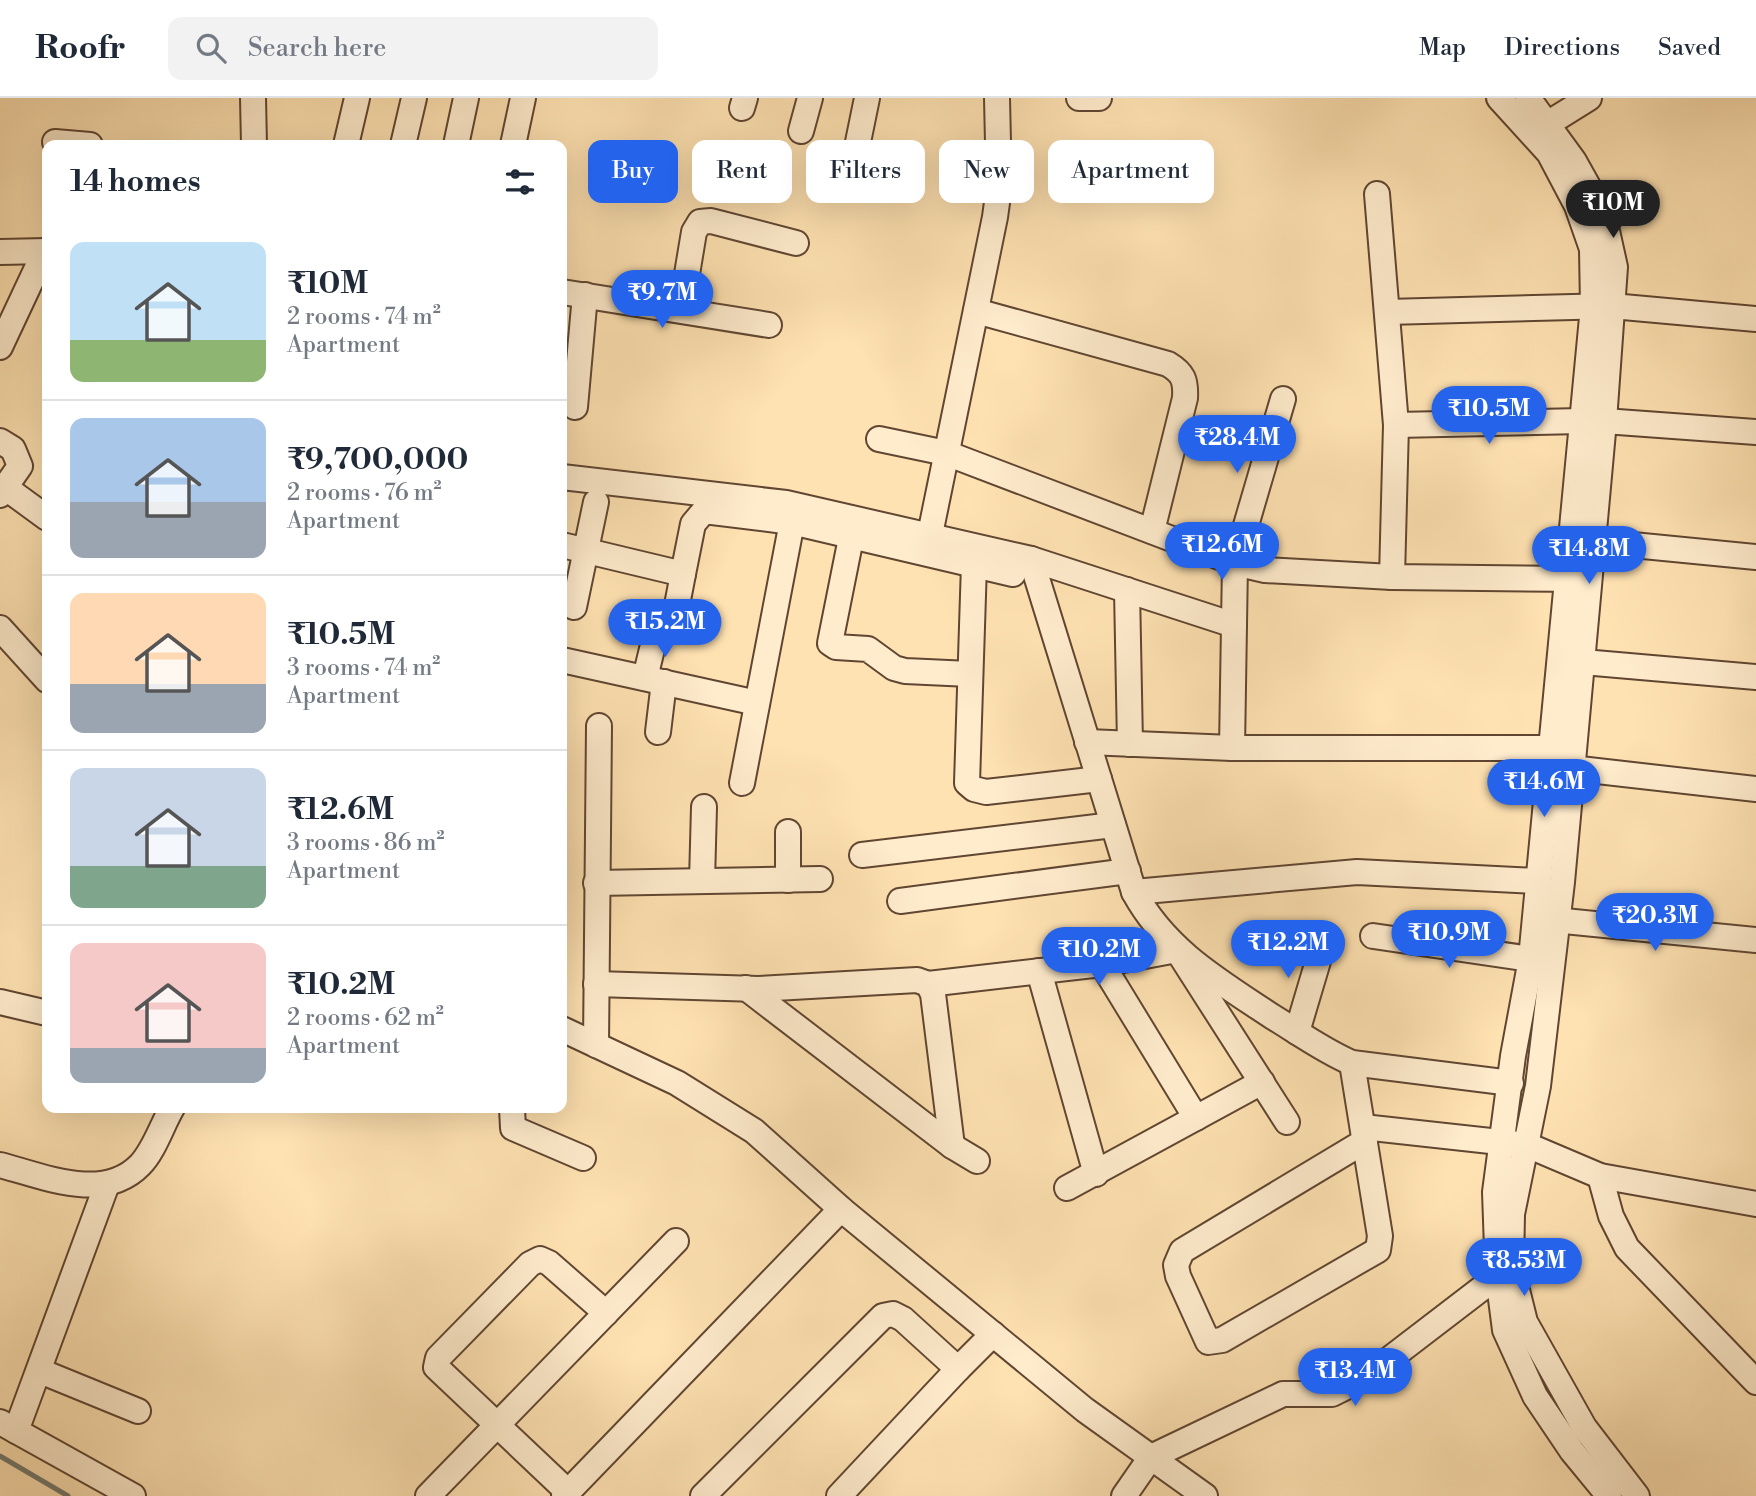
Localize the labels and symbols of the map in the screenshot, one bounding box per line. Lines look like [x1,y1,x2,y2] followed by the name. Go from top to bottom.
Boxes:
[1572,180,1654,240] pin: ₹10M
[613,271,711,330] pin: ₹9.7M
[1432,386,1546,446] pin: ₹10.5M
[1180,416,1294,475] pin: ₹28.4M
[1165,522,1279,582] pin: ₹12.6M
[1532,526,1646,586] pin: ₹14.8M
[608,600,722,659] pin: ₹15.2M
[1487,760,1601,819] pin: ₹14.6M
[1598,894,1712,953] pin: ₹20.3M
[1392,910,1506,970] pin: ₹10.9M
[1231,920,1345,980] pin: ₹12.2M
[1042,928,1156,987] pin: ₹10.2M
[1467,1238,1581,1298] pin: ₹8.53M
[1298,1348,1412,1408] pin: ₹13.4M

